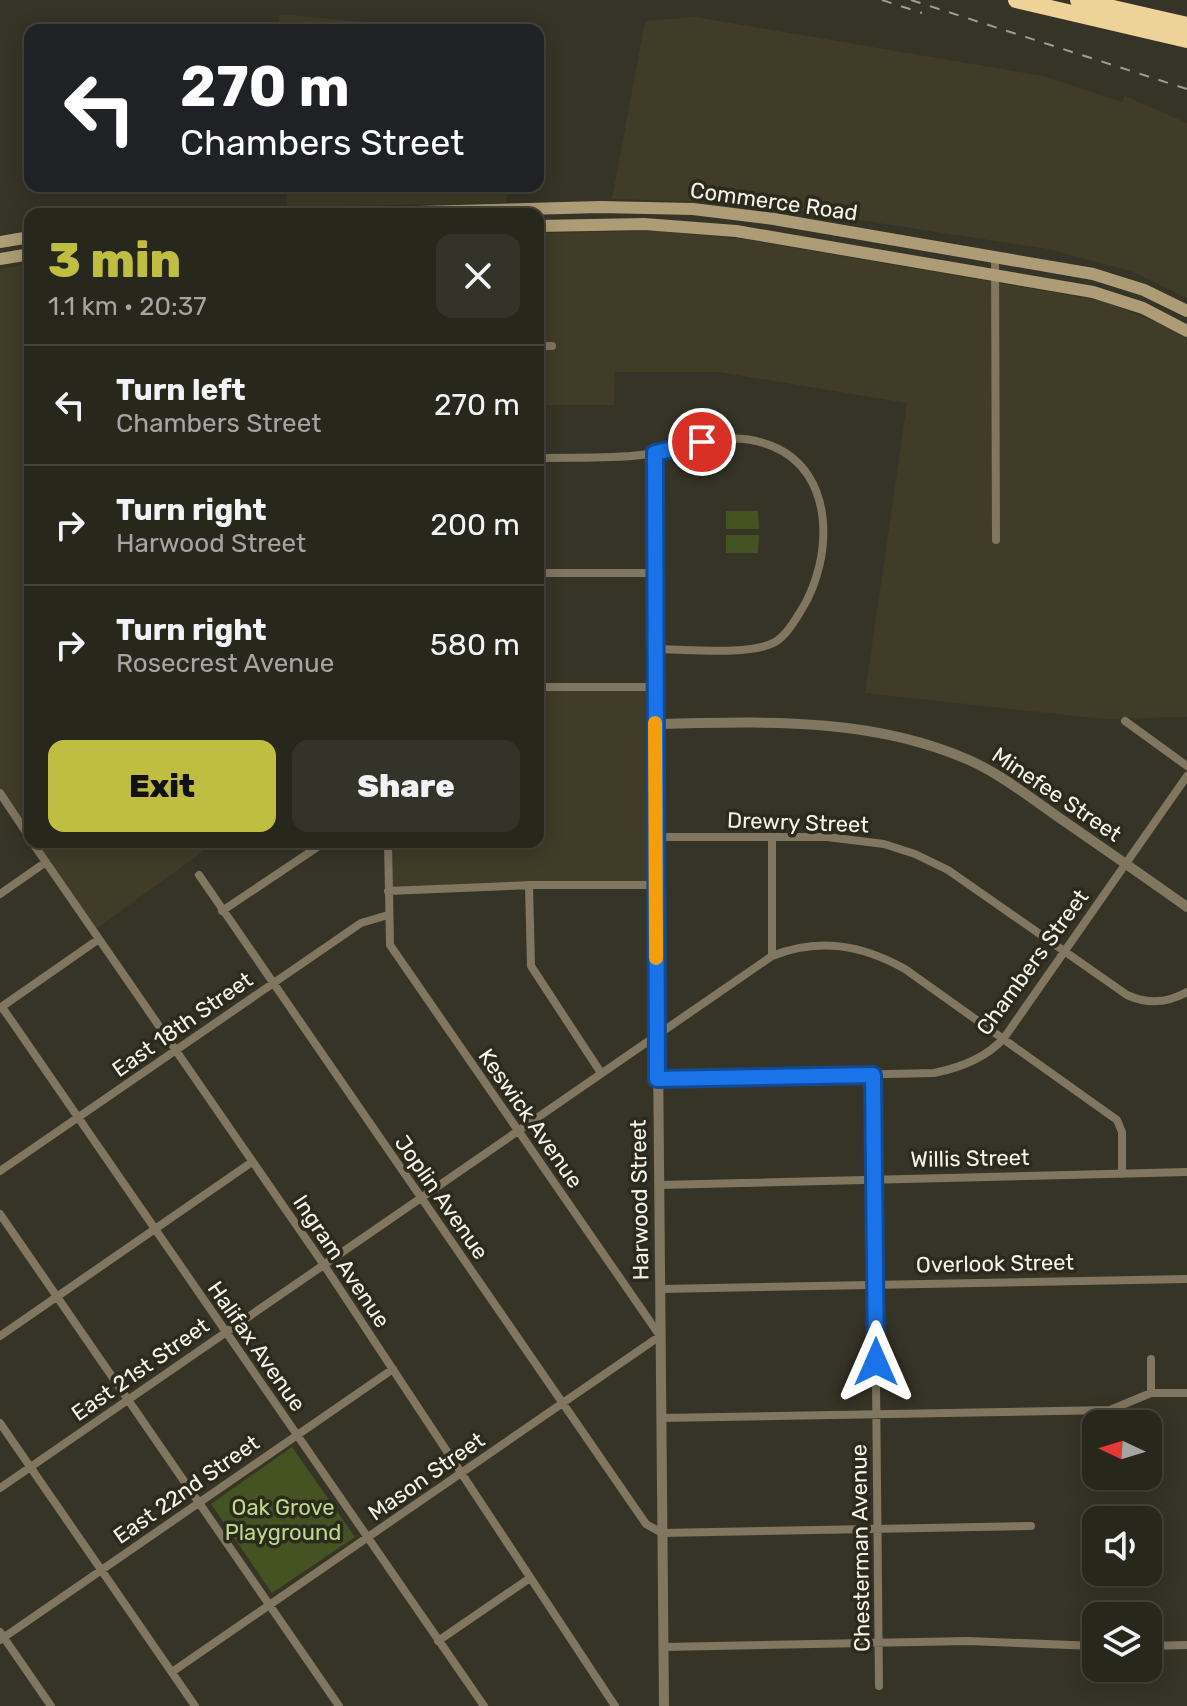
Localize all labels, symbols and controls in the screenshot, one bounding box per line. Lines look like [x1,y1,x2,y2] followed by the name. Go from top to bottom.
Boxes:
[180,54,350,120] text: 270 m
[48,56,152,160] icon: left
[180,121,464,164] text: Chambers Street
[688,176,859,227] street label: Commerce Road
[48,232,181,289] text: 3 min
[436,234,520,318] button: close
[48,291,207,322] text: 1.1 km · 20:37
[116,372,246,408] text: Turn left
[48,383,92,427] icon: left
[434,387,520,423] text: 270 m
[116,408,321,439] text: Chambers Street
[668,408,736,476] pin
[680,420,724,464] icon: arrive
[116,492,267,528] text: Turn right
[48,503,92,547] icon: right
[430,507,520,543] text: 200 m
[116,528,306,559] text: Harwood Street
[116,612,267,648] text: Turn right
[48,623,92,667] icon: right
[430,627,520,663] text: 580 m
[116,648,334,679] text: Rosecrest Avenue
[48,740,276,832] button: Exit
[292,740,520,832] button: Share
[987,741,1127,848] street label: Minefee Street
[727,807,870,838] street label: Drewry Street
[970,884,1095,1041] street label: Chambers Street
[107,966,258,1083] street label: East 18th Street
[473,1043,589,1193] street label: Keswick Avenue
[625,1119,654,1281] street label: Harwood Street
[389,1130,494,1265] street label: Joplin Avenue
[910,1144,1030,1173] street label: Willis Street
[287,1190,396,1333] street label: Ingram Avenue
[916,1249,1075,1278] street label: Overlook Street
[202,1276,311,1417] street label: Halifax Avenue
[66,1312,215,1427] street label: East 21st Street
[834,1320,918,1404] position arrow
[1082,1410,1162,1490] north arrow
[1082,1410,1162,1682] map controls
[363,1426,490,1526] street label: Mason Street
[108,1429,265,1550] street label: East 22nd Street
[845,1444,876,1652] street label: Chesterman Avenue
[225,1494,341,1546] park label: Oak Grove Playground
[1082,1506,1162,1586] button: sound
[1082,1602,1162,1682] button: layers

